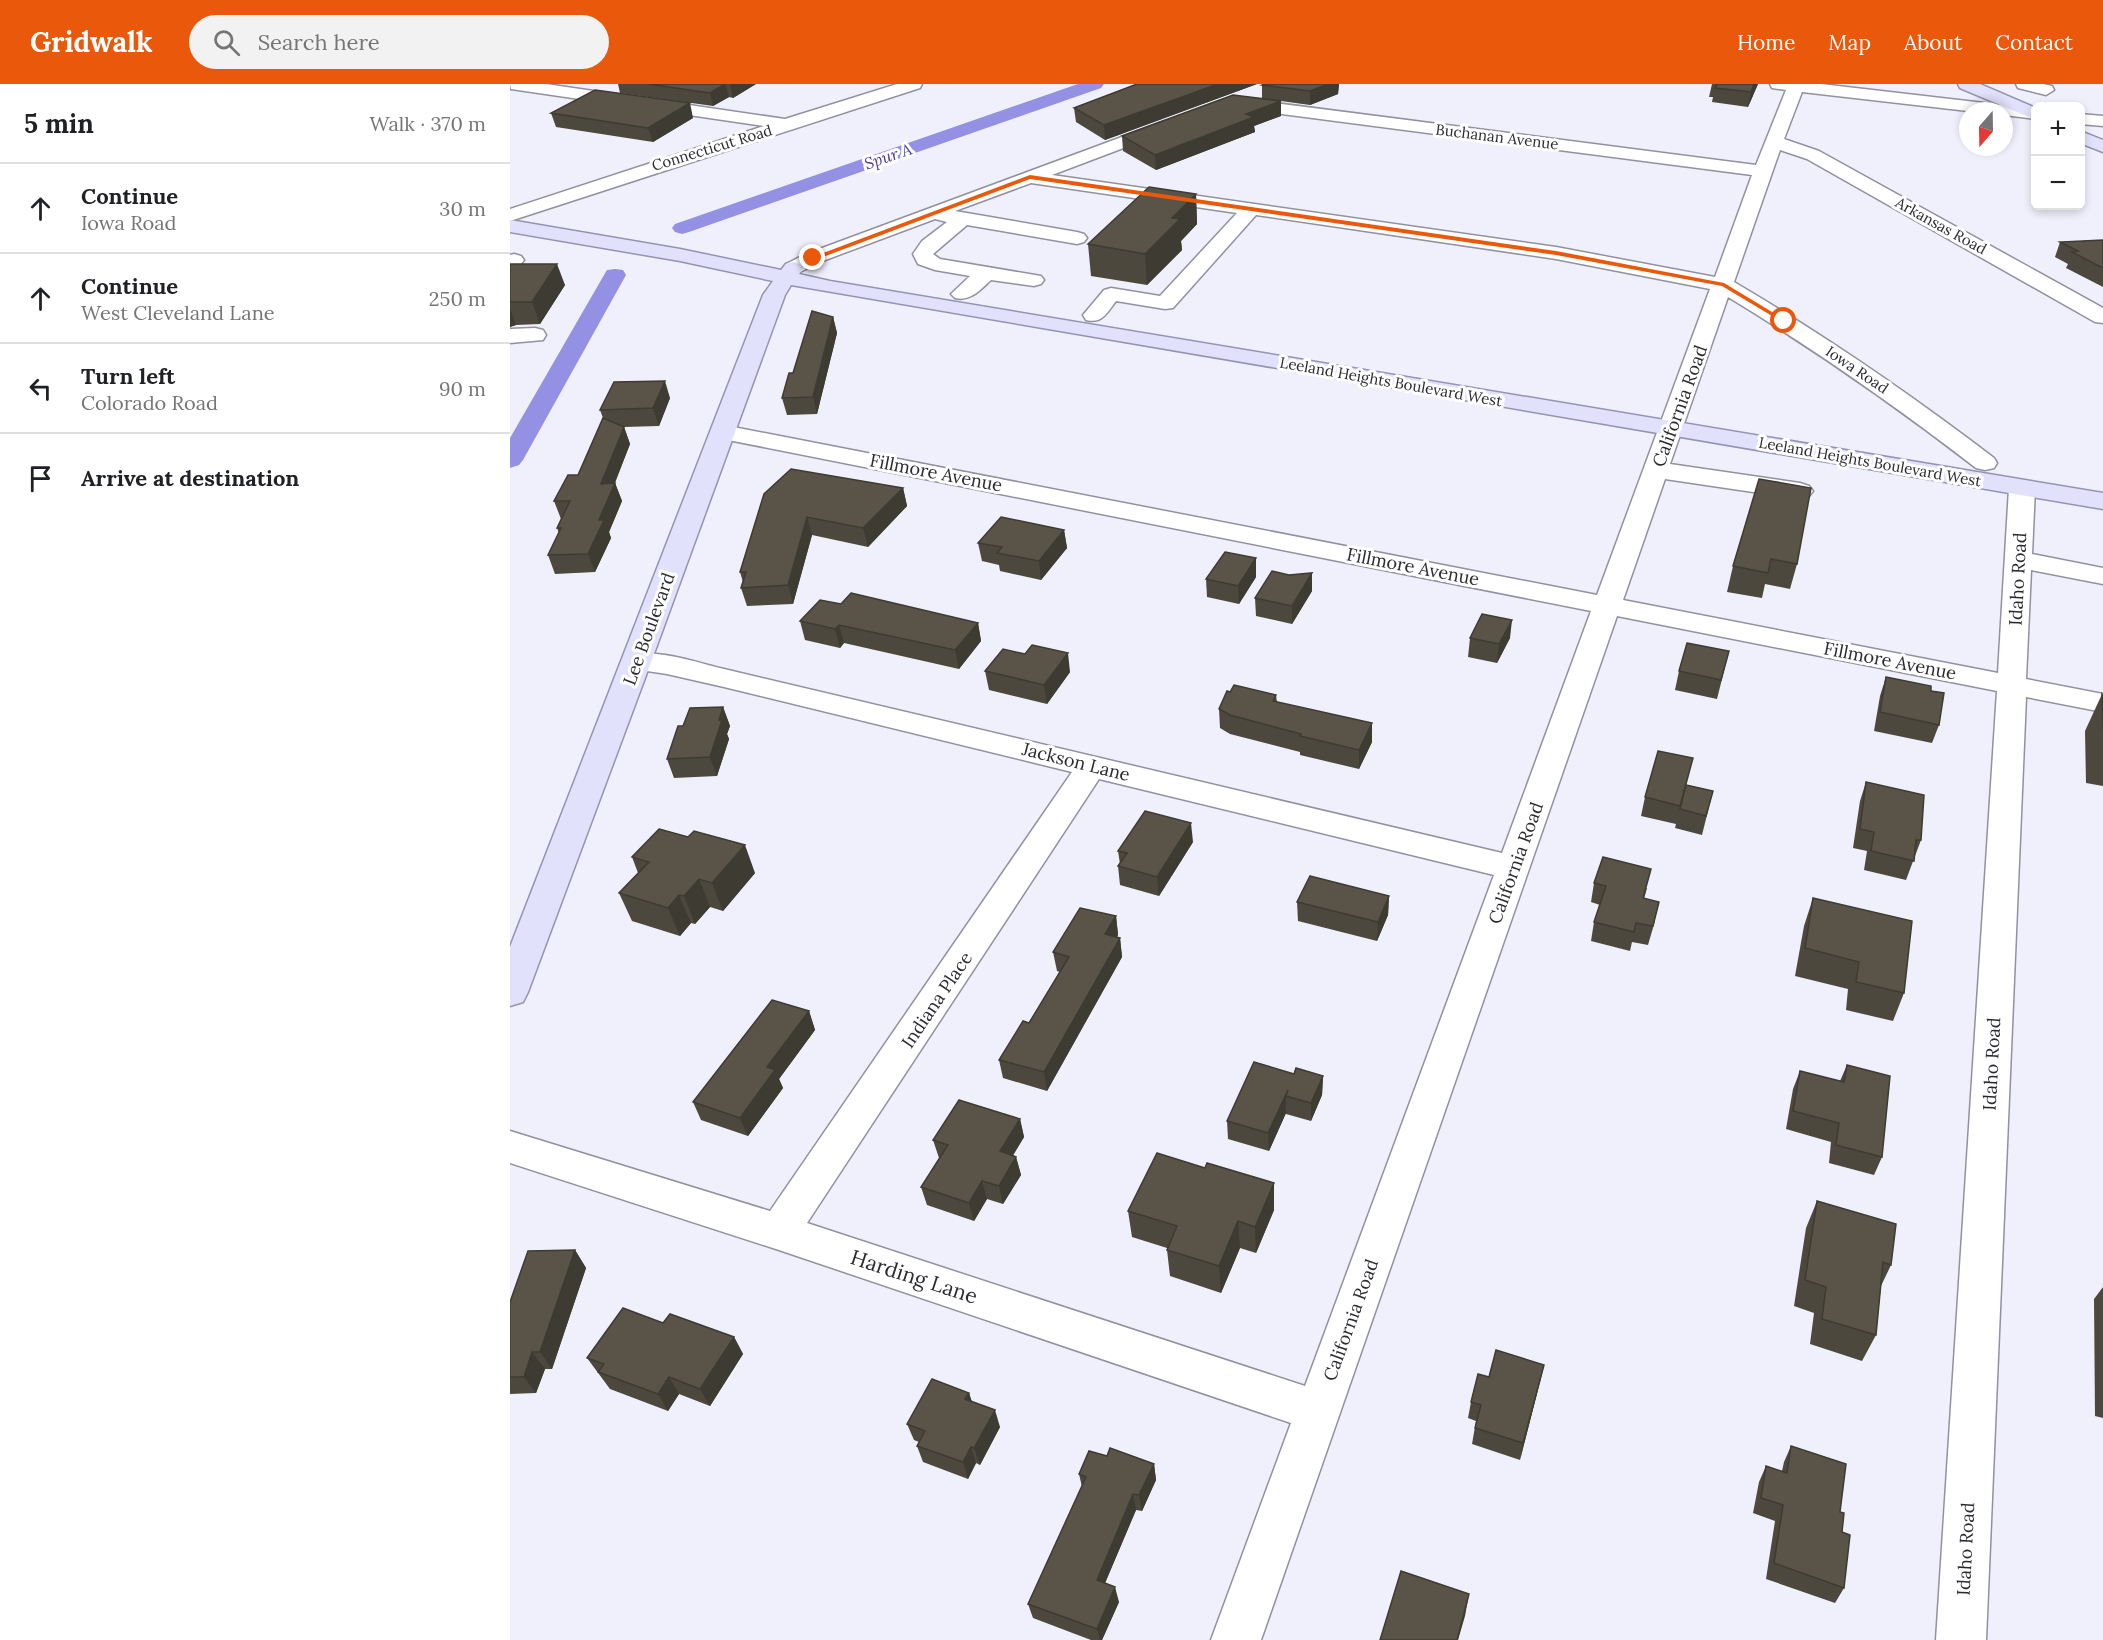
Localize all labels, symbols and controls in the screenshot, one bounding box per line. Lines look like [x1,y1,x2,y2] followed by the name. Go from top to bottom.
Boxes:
[189,15,609,69] search box
[30,24,153,60] text: Gridwalk
[210,26,243,59] icon: search
[258,28,380,56] text: Search here
[1737,29,1795,56] text: Home
[1828,29,1871,56] text: Map
[1904,29,1962,56] text: About
[1995,29,2073,56] text: Contact
[1959,102,2013,156] north arrow
[2031,102,2085,210] map controls
[2031,102,2085,156] button: +
[24,107,94,140] text: 5 min
[369,111,486,136] text: Walk · 370 m
[649,120,774,175] street label: Connecticut Road
[1435,120,1560,153] street label: Buchanan Avenue
[862,139,914,173] water label: Spur A
[2031,156,2085,210] button: −
[81,182,178,210] text: Continue
[24,192,57,225] icon: ahead
[1892,192,1990,258] street label: Arkansas Road
[439,196,486,221] text: 30 m
[81,210,177,235] text: Iowa Road
[799,244,825,270] route end
[81,272,178,300] text: Continue
[24,282,57,315] icon: ahead
[429,286,486,311] text: 250 m
[81,300,275,325] text: West Cleveland Lane
[1770,307,1796,333] route start
[1647,342,1712,470] street label: California Road
[1822,342,1892,398] street label: Iowa Road
[1278,353,1504,410] street label: Leeland Heights Boulevard West
[81,362,175,390] text: Turn left
[24,372,57,405] icon: left
[439,376,486,401] text: 90 m
[81,390,218,415] text: Colorado Road
[1757,433,1983,490] street label: Leeland Heights Boulevard West
[868,448,1005,497] street label: Fillmore Avenue
[24,462,57,495] icon: arrive
[81,464,299,492] text: Arrive at destination
[2004,531,2031,626] street label: Idaho Road
[1345,542,1482,591] street label: Fillmore Avenue
[618,569,680,688] street label: Lee Boulevard
[1822,636,1959,685] street label: Fillmore Avenue
[1019,737,1133,786] street label: Jackson Lane
[1483,799,1548,927] street label: California Road
[896,947,977,1052] street label: Indiana Place
[1978,1016,2005,1111] street label: Idaho Road
[847,1243,981,1310] street label: Harding Lane
[1318,1256,1383,1384] street label: California Road
[1952,1501,1979,1596] street label: Idaho Road

